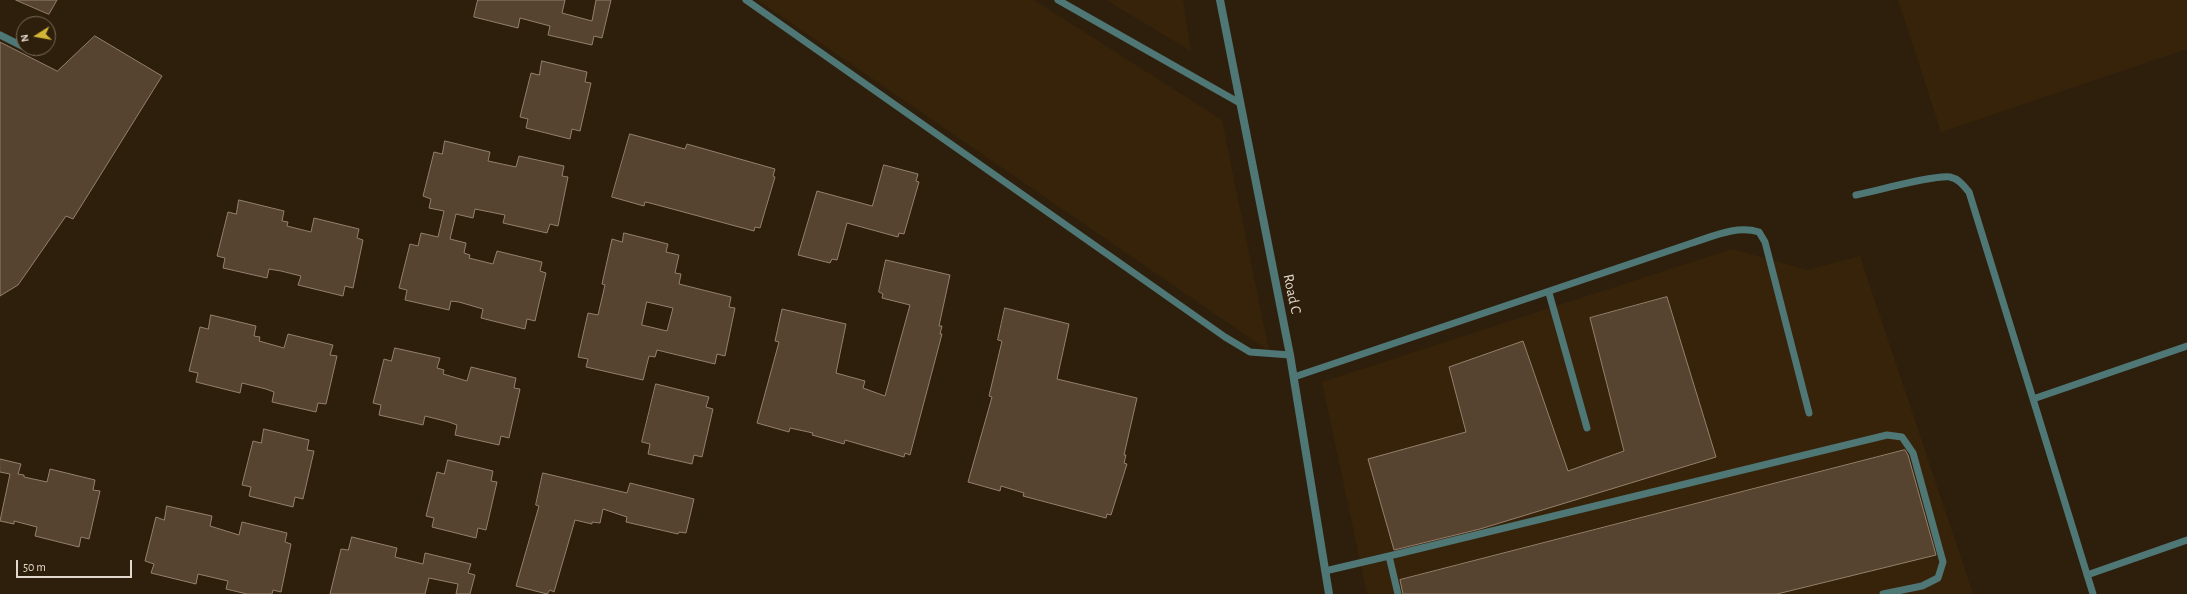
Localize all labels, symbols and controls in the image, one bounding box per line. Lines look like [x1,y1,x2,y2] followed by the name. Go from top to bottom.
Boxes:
[16,16,56,56] north arrow
[19,33,31,43] text: N
[1279,273,1305,315] street label: Road C
[18,552,134,578] scale bar
[23,561,46,573] text: 50 m

